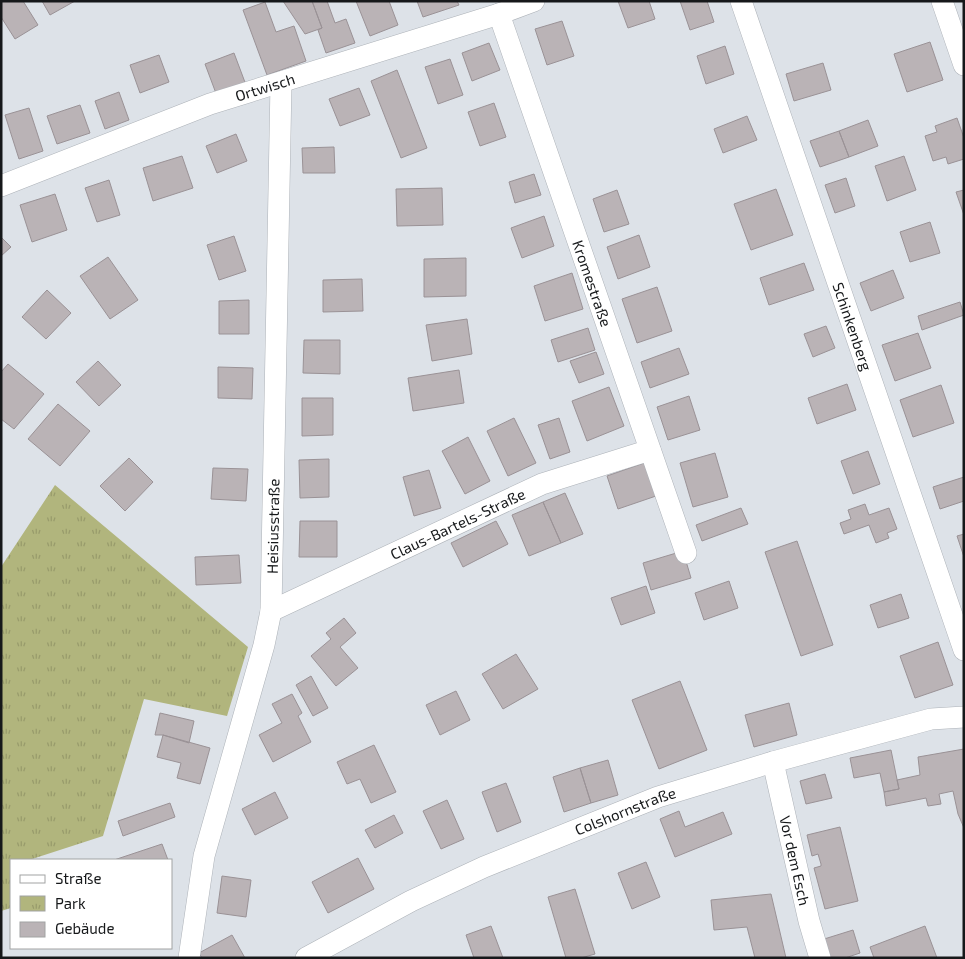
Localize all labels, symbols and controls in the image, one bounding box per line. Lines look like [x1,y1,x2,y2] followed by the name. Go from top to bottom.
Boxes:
[233,69,297,105] street label: Ortwisch
[569,238,616,329] street label: Kromestraße
[829,280,876,373] street label: Schinkenberg
[263,478,283,574] street label: Heisiusstraße
[387,484,528,563] street label: Claus-Bartels-Straße
[572,783,678,839] street label: Colshornstraße
[776,814,814,907] street label: Vor dem Esch
[10,859,172,949] legend
[55,869,101,887] text: Straße
[55,894,86,912] text: Park
[55,919,114,937] text: Gebäude

